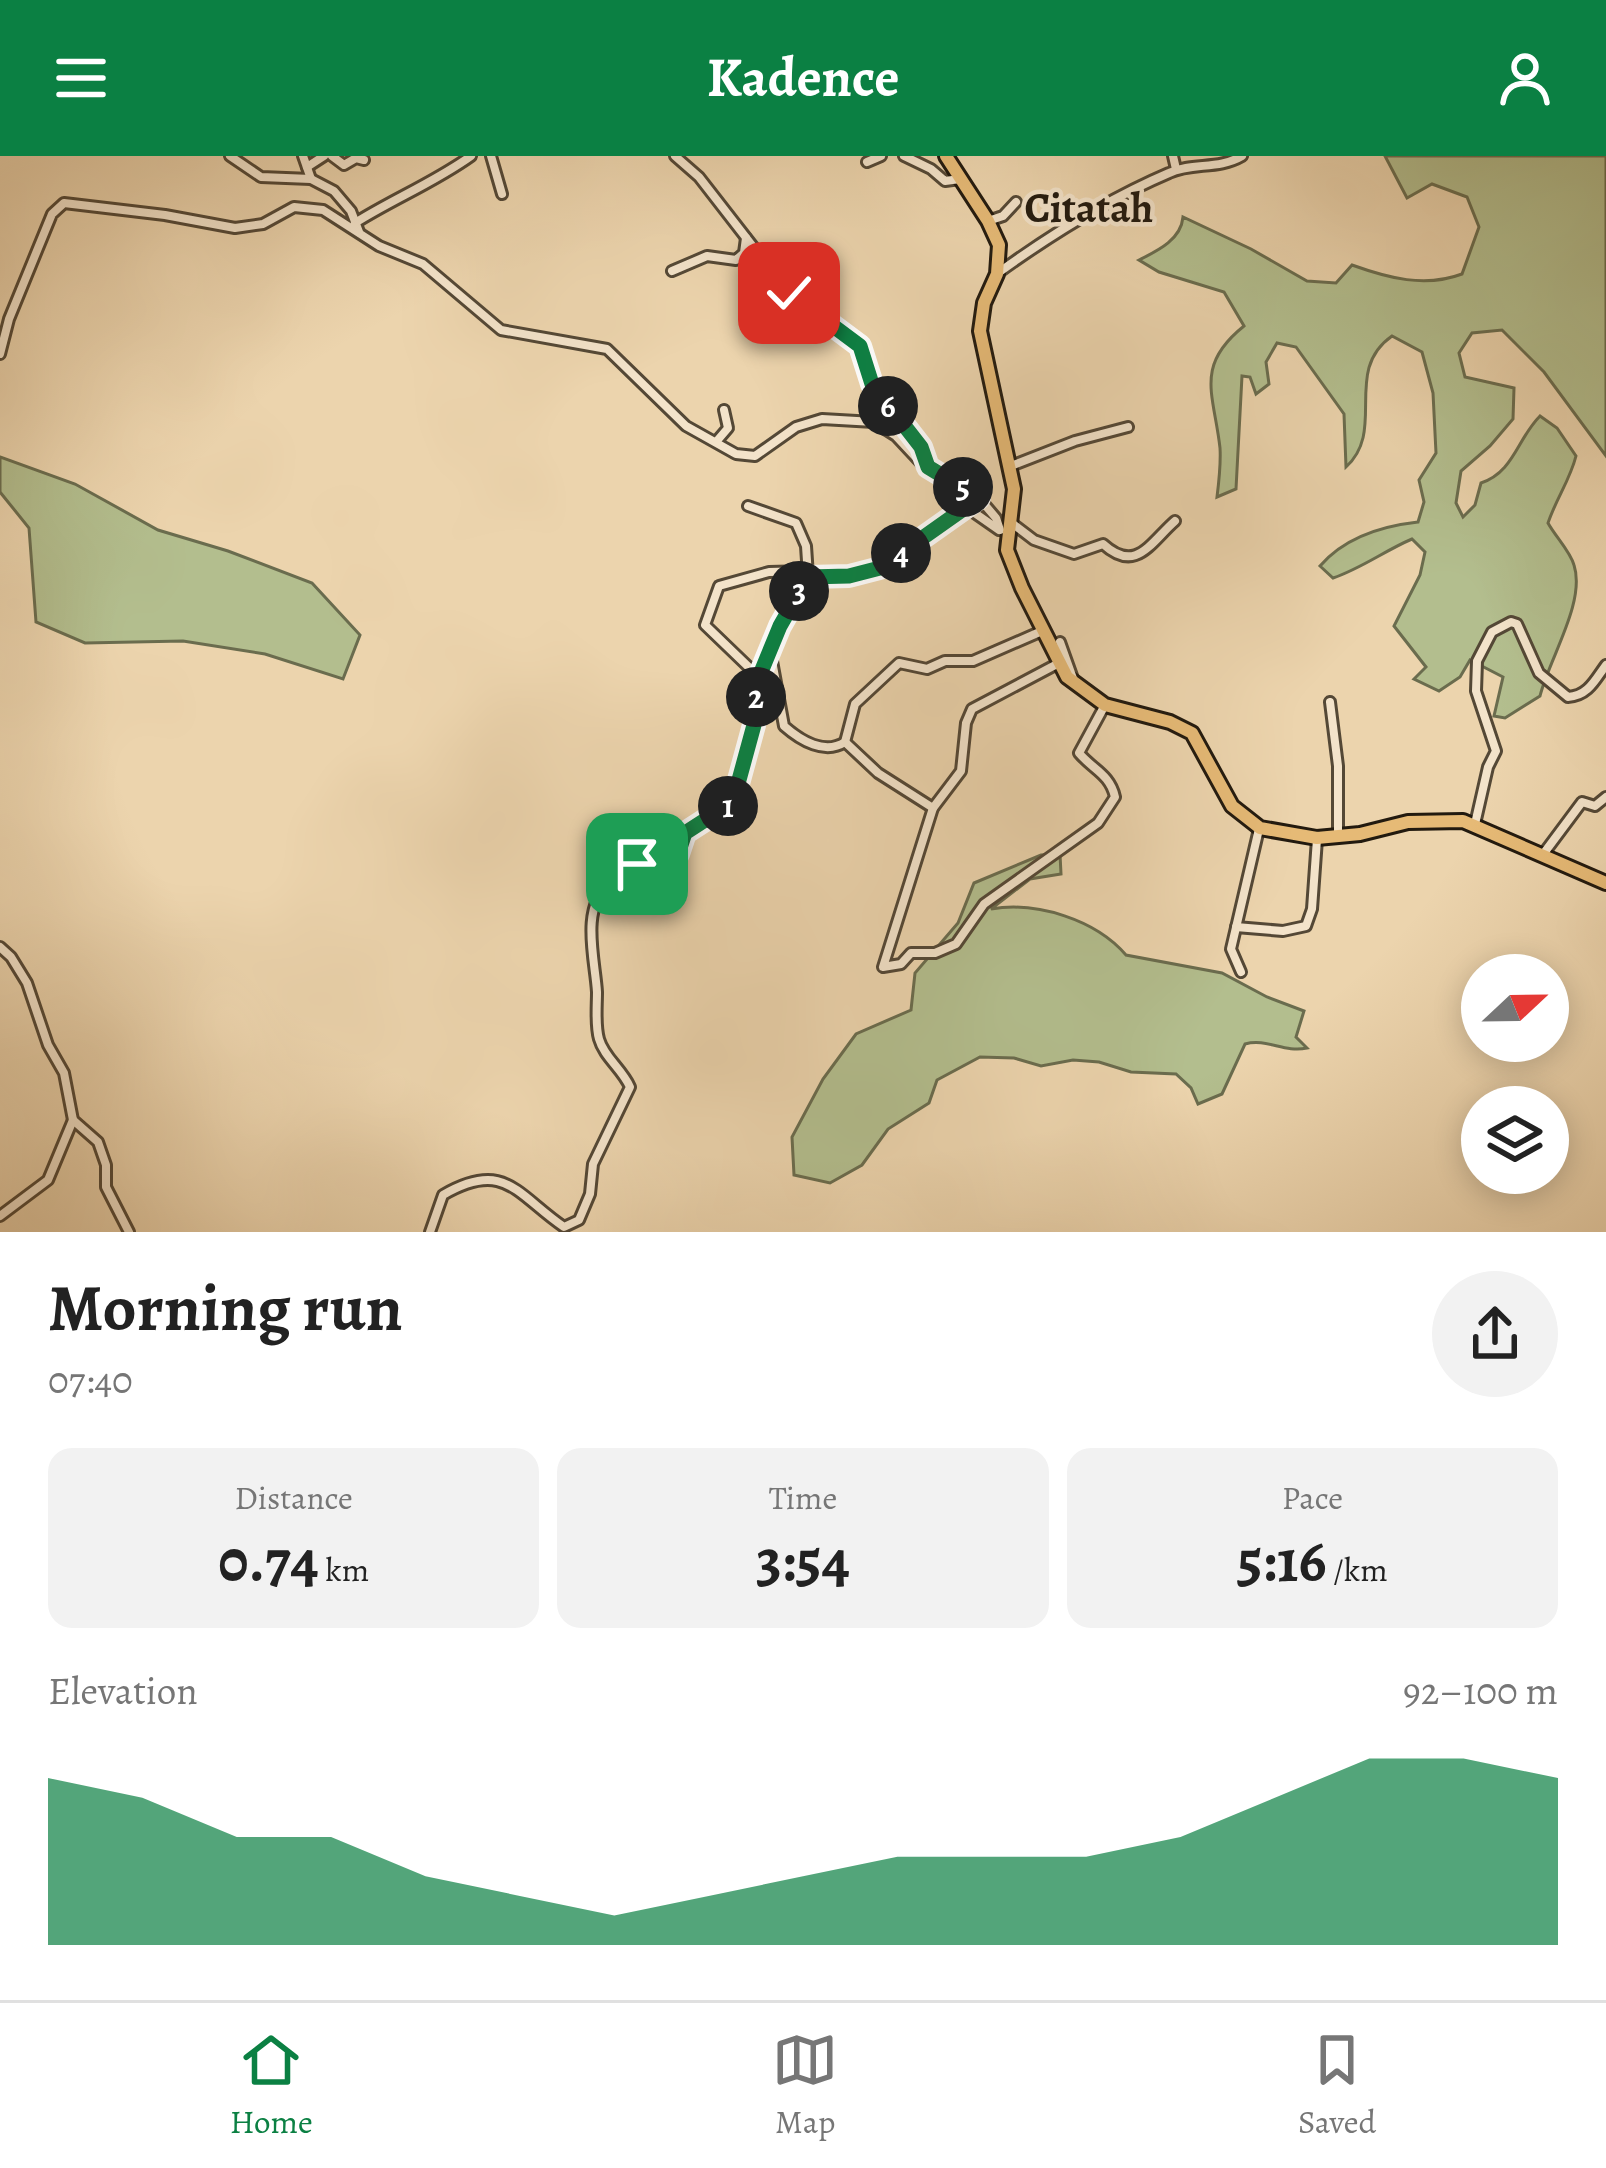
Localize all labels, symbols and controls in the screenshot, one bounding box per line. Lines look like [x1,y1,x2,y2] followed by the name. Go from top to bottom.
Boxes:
[707,41,899,115] text: Kadence
[48,45,114,111] icon: menu
[1492,45,1558,111] icon: person
[1025,179,1153,236] district label: Citatah
[738,242,840,344] pin
[756,260,822,326] icon: check
[858,376,918,436] pin: 6
[880,383,896,428] text: 6
[933,457,993,517] pin: 5
[956,464,970,509] text: 5
[871,523,931,583] pin: 4
[893,530,909,575] text: 4
[769,561,829,621] pin: 3
[792,568,806,613] text: 3
[726,667,786,727] pin: 2
[748,674,764,719] text: 2
[698,776,758,836] pin: 1
[722,783,734,828] text: 1
[586,813,688,915] pin
[604,831,670,897] icon: arrive
[1461,954,1569,1062] north arrow
[1461,954,1569,1194] map controls
[1461,1086,1569,1194] button: layers
[48,1263,403,1353] text: Morning run
[1432,1271,1558,1397] button: share
[48,1353,133,1406] text: 07:40
[234,1475,353,1520] text: Distance
[769,1475,837,1520] text: Time
[1282,1475,1343,1520] text: Pace
[218,1520,319,1602] text: 0.74
[756,1520,850,1602] text: 3:54
[1237,1520,1326,1602] text: 5:16
[319,1547,369,1592] text: km
[1326,1547,1388,1592] text: /km
[48,1664,198,1717] text: Elevation
[1403,1664,1558,1717] text: 92–100 m
[230,2027,313,2144] tab: Home
[772,2027,838,2144] tab: Map
[1298,2027,1376,2144] tab: Saved

